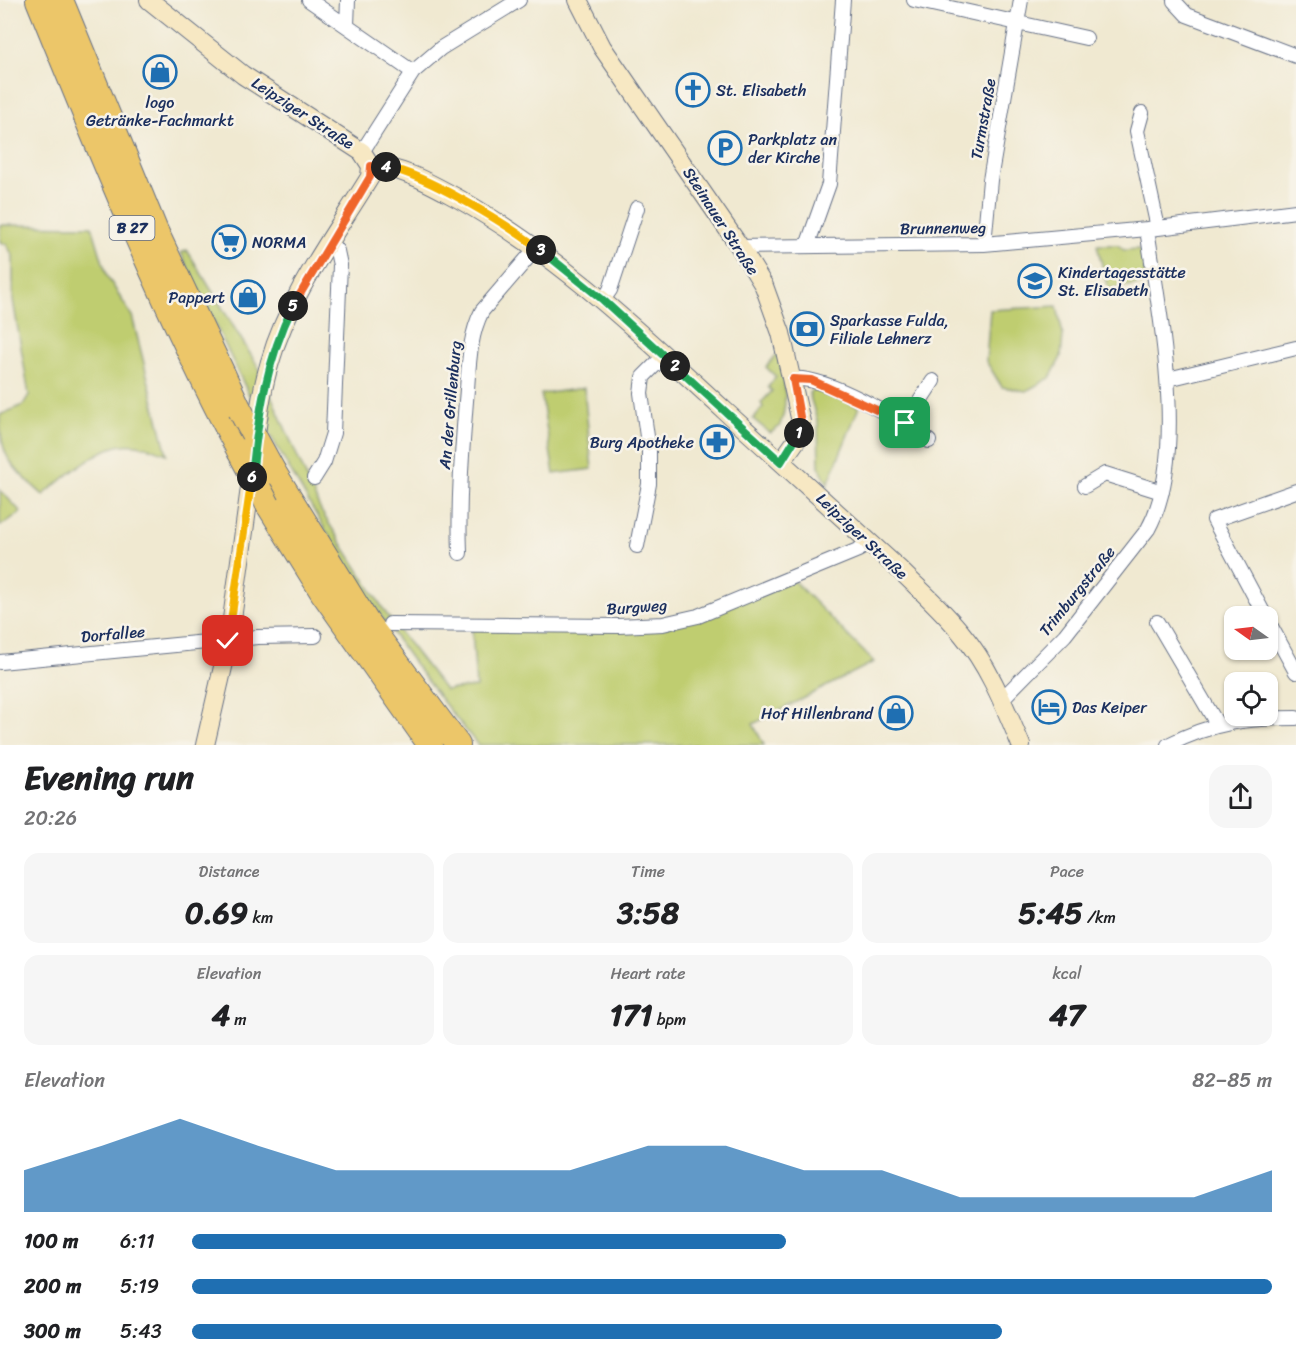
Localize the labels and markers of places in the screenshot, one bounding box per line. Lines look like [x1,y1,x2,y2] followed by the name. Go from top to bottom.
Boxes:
[142,54,178,90] shop icon: logo Getränke-Fachmarkt
[675,72,711,108] church icon: St. Elisabeth
[716,76,806,105] place label: St. Elisabeth
[86,88,234,135] place label: logo Getränke-Fachmarkt
[748,125,838,172] place label: Parkplatz an der Kirche
[707,130,743,166] parking icon: Parkplatz an der Kirche
[371,152,401,182] pin: 4
[211,224,247,260] supermarket icon: NORMA
[252,228,307,257] place label: NORMA
[526,235,556,265] pin: 3
[1058,258,1186,305] place label: Kindertagesstätte St. Elisabeth
[1017,263,1053,299] school or university icon: Kindertagesstätte St. Elisabeth
[230,279,266,315] shop icon: Pappert
[169,283,225,312] place label: Pappert
[278,291,308,321] pin: 5
[830,306,949,353] place label: Sparkasse Fulda, Filiale Lehnerz
[789,311,825,347] bank icon: Sparkasse Fulda, Filiale Lehnerz
[660,351,690,381] pin: 2
[879,397,930,448] pin
[784,418,814,448] pin: 1
[699,424,735,460] pharmacy icon: Burg Apotheke
[590,428,694,457] place label: Burg Apotheke
[237,462,267,492] pin: 6
[202,615,253,666] pin
[1031,689,1067,725] hotel icon: Das Keiper
[1072,693,1148,722] place label: Das Keiper
[878,695,914,731] shop icon: Hof Hillenbrand
[761,699,875,728] place label: Hof Hillenbrand

